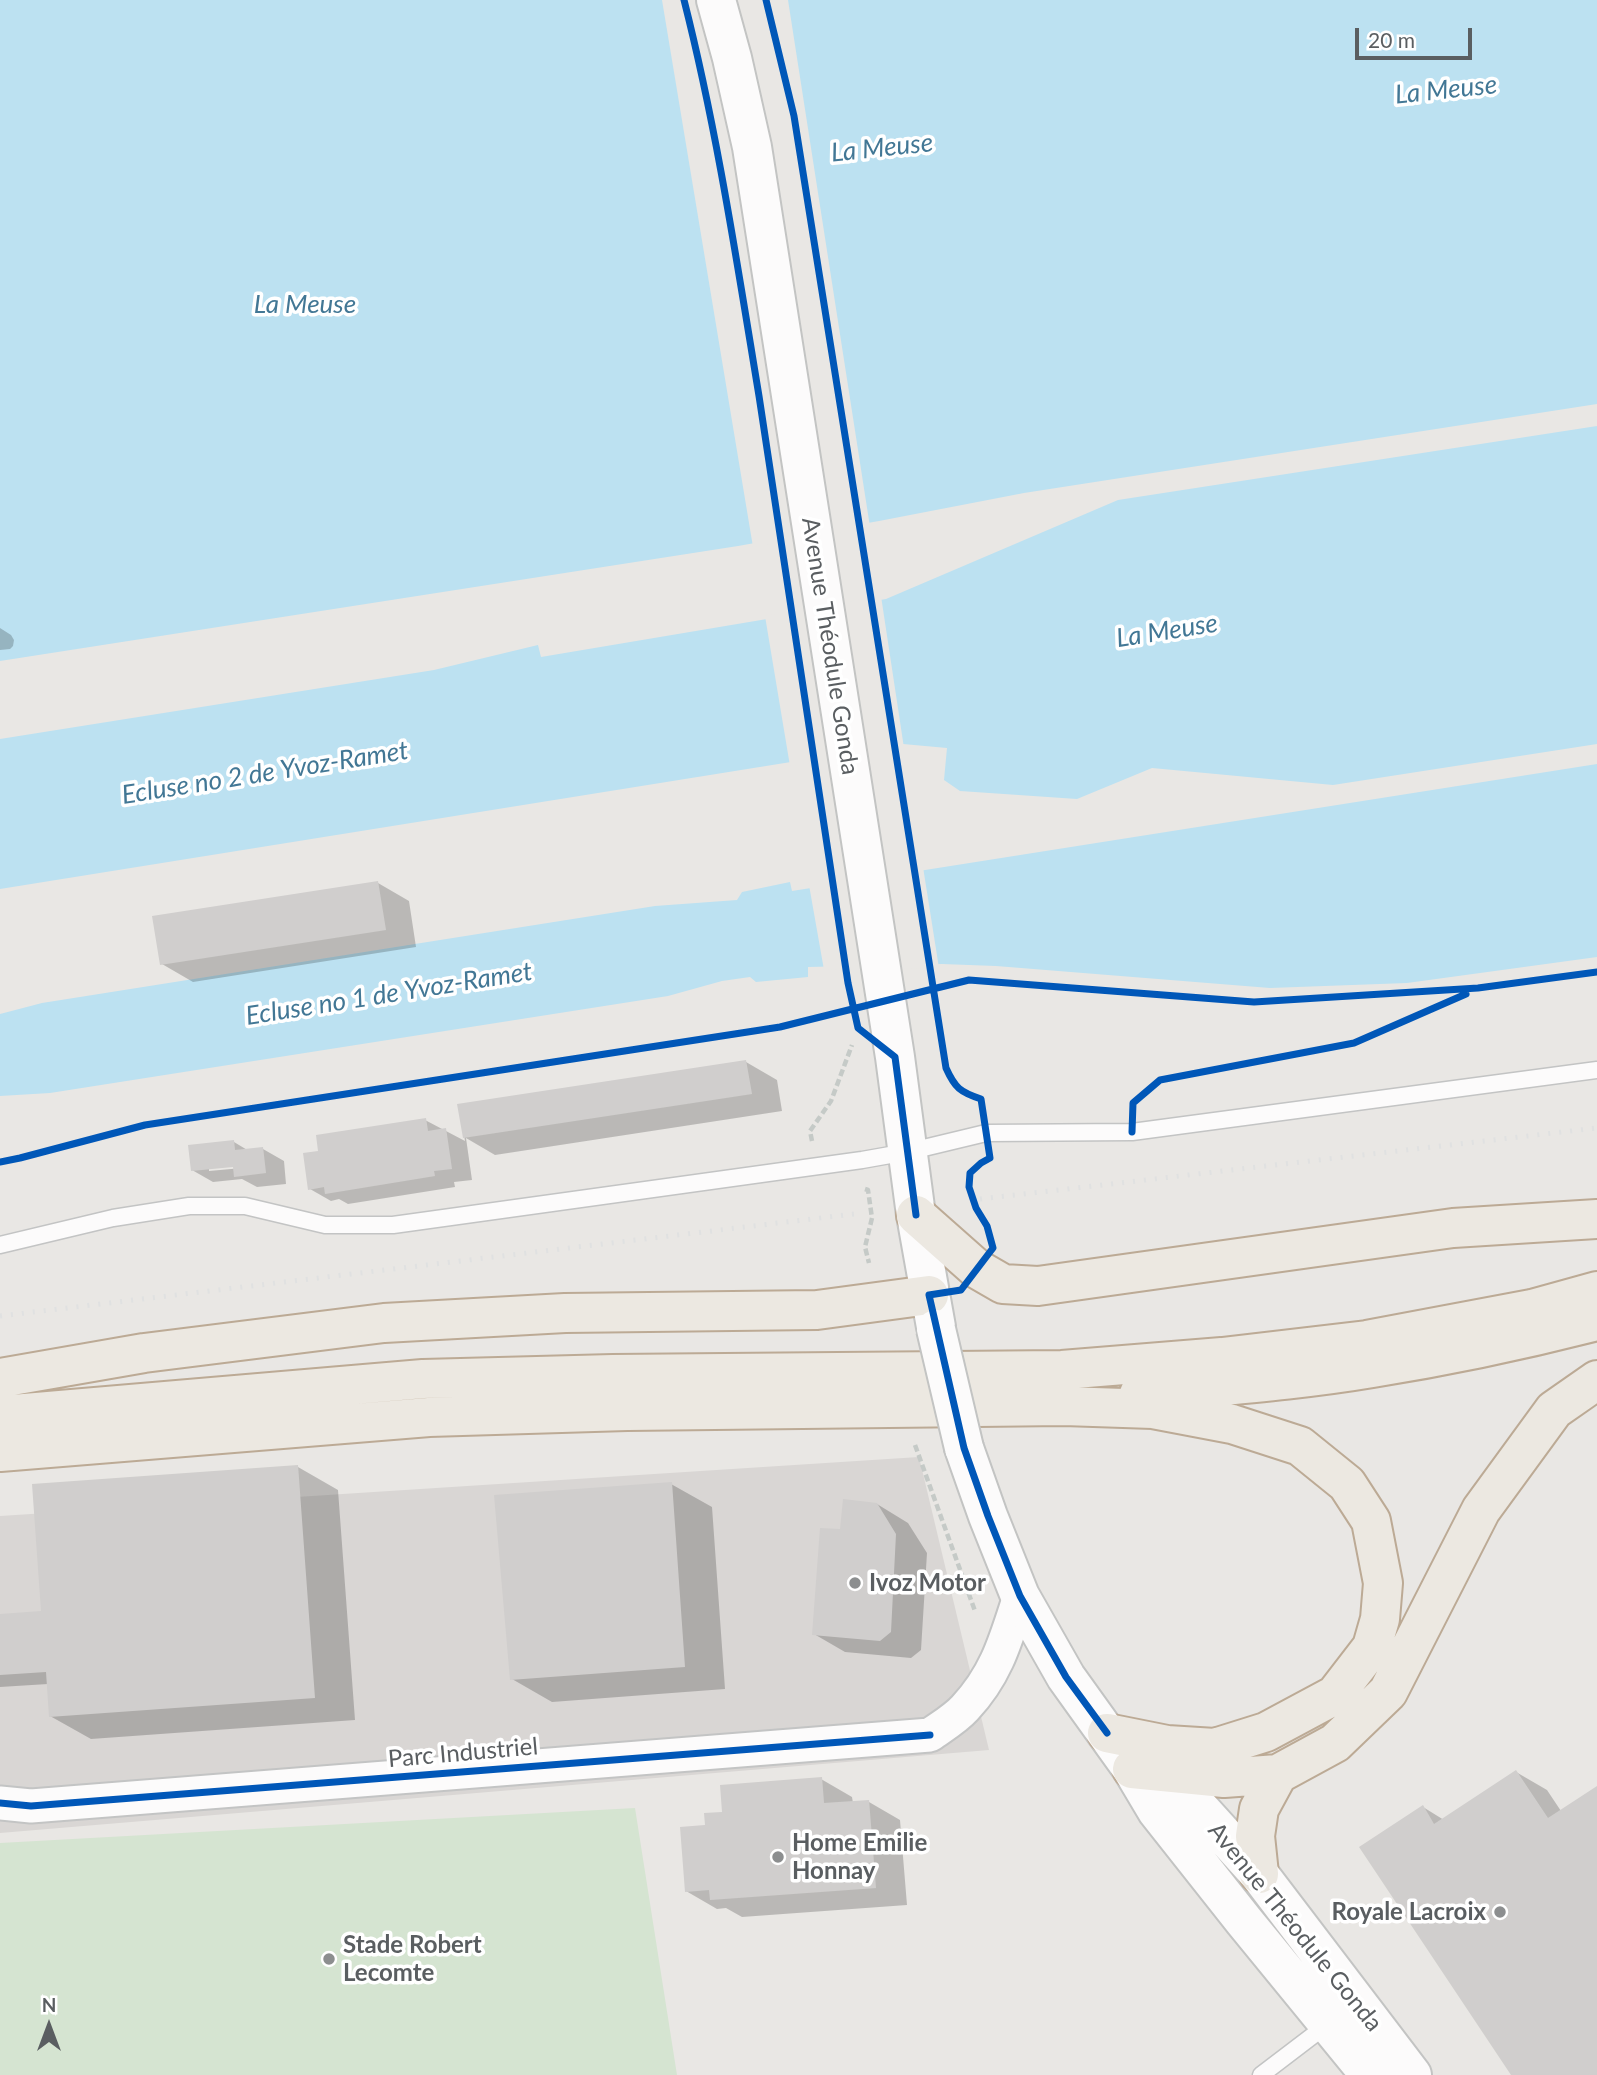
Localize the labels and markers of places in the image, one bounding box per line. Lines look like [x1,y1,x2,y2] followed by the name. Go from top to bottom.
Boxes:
[869,1569,986,1597] place label: Ivoz Motor
[847,1575,863,1591] marker: Ivoz Motor
[792,1829,927,1885] place label: Home Emilie Honnay
[770,1849,786,1865] marker: Home Emilie Honnay
[1332,1898,1486,1926] place label: Royale Lacroix
[1492,1904,1508,1920] marker: Royale Lacroix
[343,1931,482,1987] place label: Stade Robert Lecomte
[321,1951,337,1967] marker: Stade Robert Lecomte

